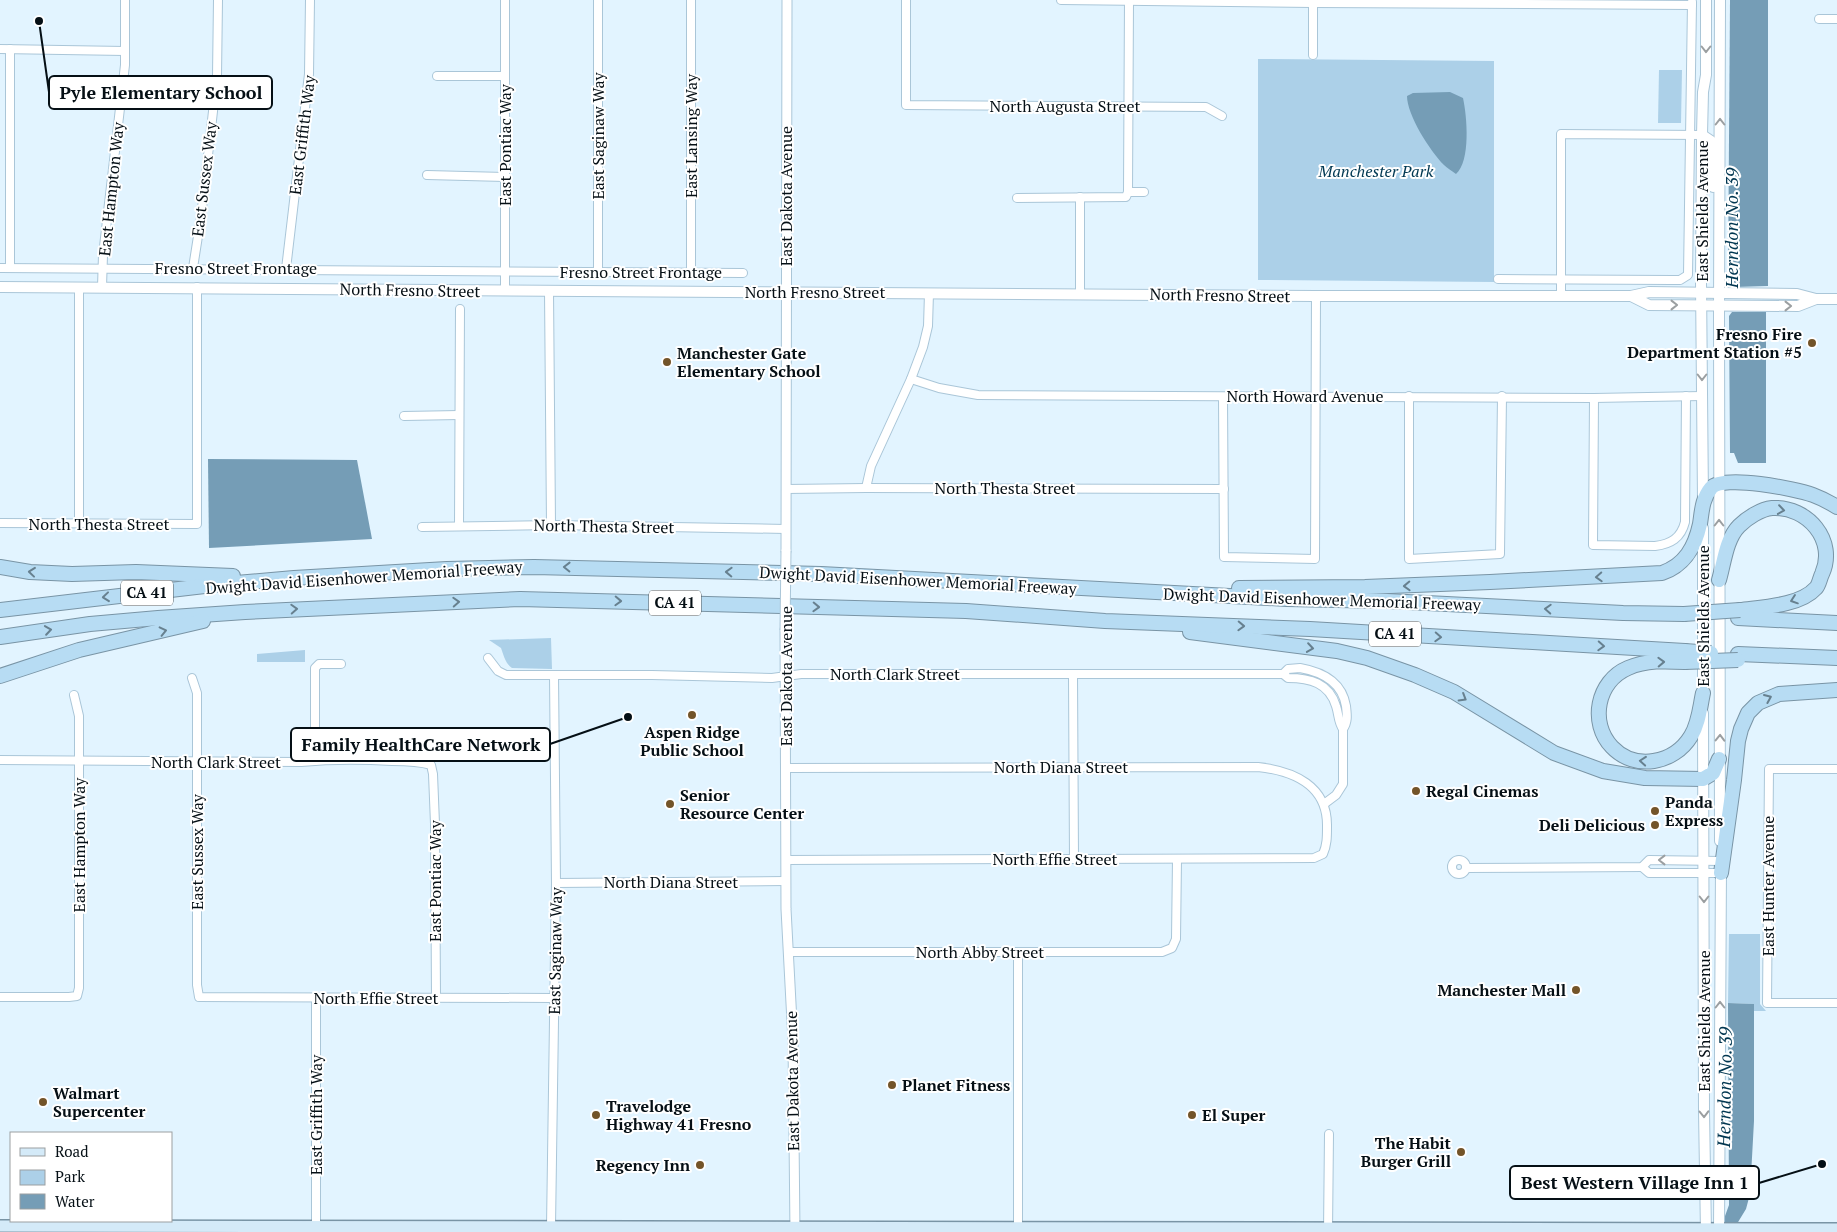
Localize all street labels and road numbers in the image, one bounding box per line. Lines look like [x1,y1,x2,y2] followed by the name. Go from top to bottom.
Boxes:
[587,71,609,200] street label: East Saginaw Way
[284,73,320,196] street label: East Griffith Way
[680,73,702,198] street label: East Lansing Way
[494,83,516,206] street label: East Pontiac Way
[990,95,1140,117] street label: North Augusta Street
[186,119,222,238] street label: East Sussex Way
[93,120,129,257] street label: East Hampton Way
[775,126,797,266] street label: East Dakota Avenue
[1691,140,1713,282] street label: East Shields Avenue
[155,257,317,279] street label: Fresno Street Frontage
[560,261,722,283] street label: Fresno Street Frontage
[339,278,481,302] street label: North Fresno Street
[745,281,885,303] street label: North Fresno Street
[1149,283,1291,307] street label: North Fresno Street
[1227,385,1383,407] street label: North Howard Avenue
[935,477,1075,499] street label: North Thesta Street
[29,513,169,535] street label: North Thesta Street
[533,514,675,538] street label: North Thesta Street
[1692,545,1714,687] street label: East Shields Avenue
[205,555,524,599] street label: Dwight David Eisenhower Memorial Freeway
[759,561,1078,599] street label: Dwight David Eisenhower Memorial Freeway
[121,580,173,606] road number: CA 41
[1163,582,1482,616] street label: Dwight David Eisenhower Memorial Freeway
[649,590,701,616] road number: CA 41
[775,606,797,746] street label: East Dakota Avenue
[1369,622,1421,646] road number: CA 41
[830,663,960,685] street label: North Clark Street
[151,751,281,773] street label: North Clark Street
[994,756,1128,778] street label: North Diana Street
[68,777,90,912] street label: East Hampton Way
[186,793,208,910] street label: East Sussex Way
[1757,816,1779,956] street label: East Hunter Avenue
[424,819,446,942] street label: East Pontiac Way
[993,848,1118,870] street label: North Effie Street
[604,871,738,893] street label: North Diana Street
[543,886,567,1015] street label: East Saginaw Way
[916,941,1044,963] street label: North Abby Street
[1693,950,1715,1092] street label: East Shields Avenue
[314,987,439,1009] street label: North Effie Street
[780,1011,804,1151] street label: East Dakota Avenue
[305,1054,327,1175] street label: East Griffith Way

